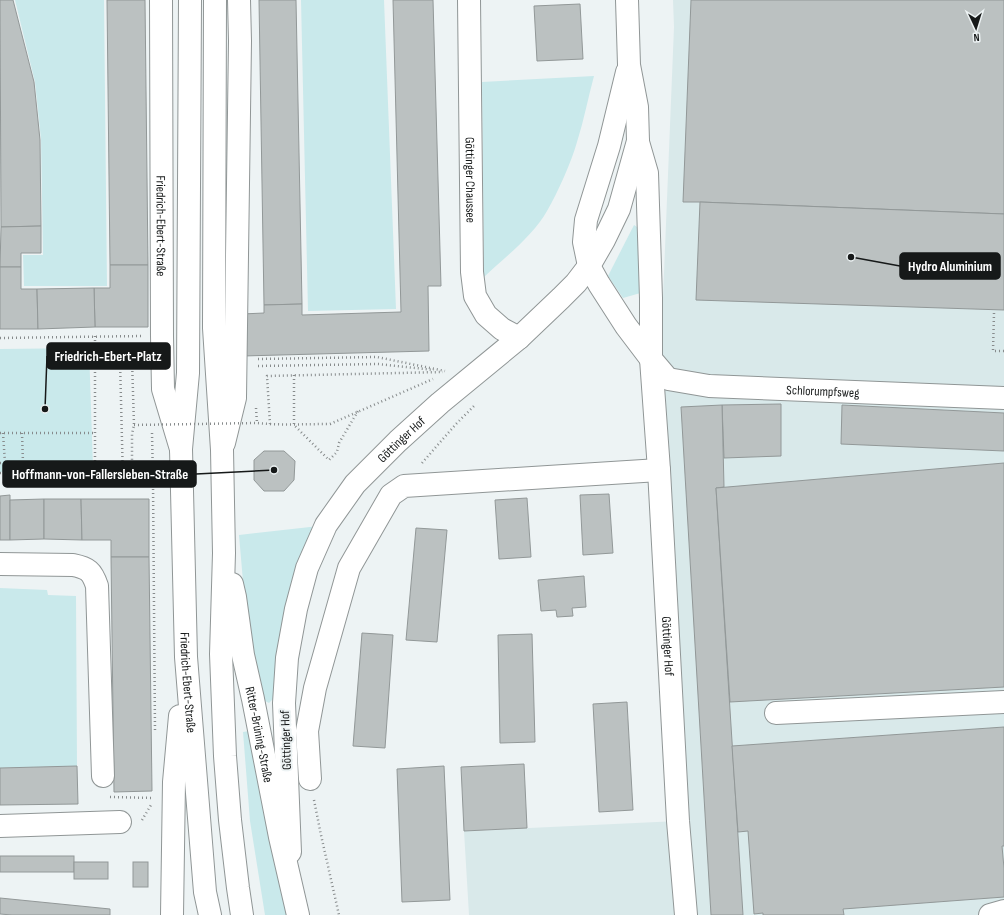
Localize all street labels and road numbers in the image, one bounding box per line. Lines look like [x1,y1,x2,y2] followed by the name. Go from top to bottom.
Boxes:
[462,137,478,223] street label: Göttinger Chaussee
[153,176,169,276] street label: Friedrich-Ebert-Straße
[786,382,860,401] street label: Schlorumpfsweg
[374,413,429,466] street label: Göttinger Hof
[658,616,677,677] street label: Göttinger Hof
[176,632,199,733] street label: Friedrich-Ebert-Straße
[241,685,276,784] street label: Ritter-Brüning-Straße
[277,710,295,770] street label: Göttinger Hof

